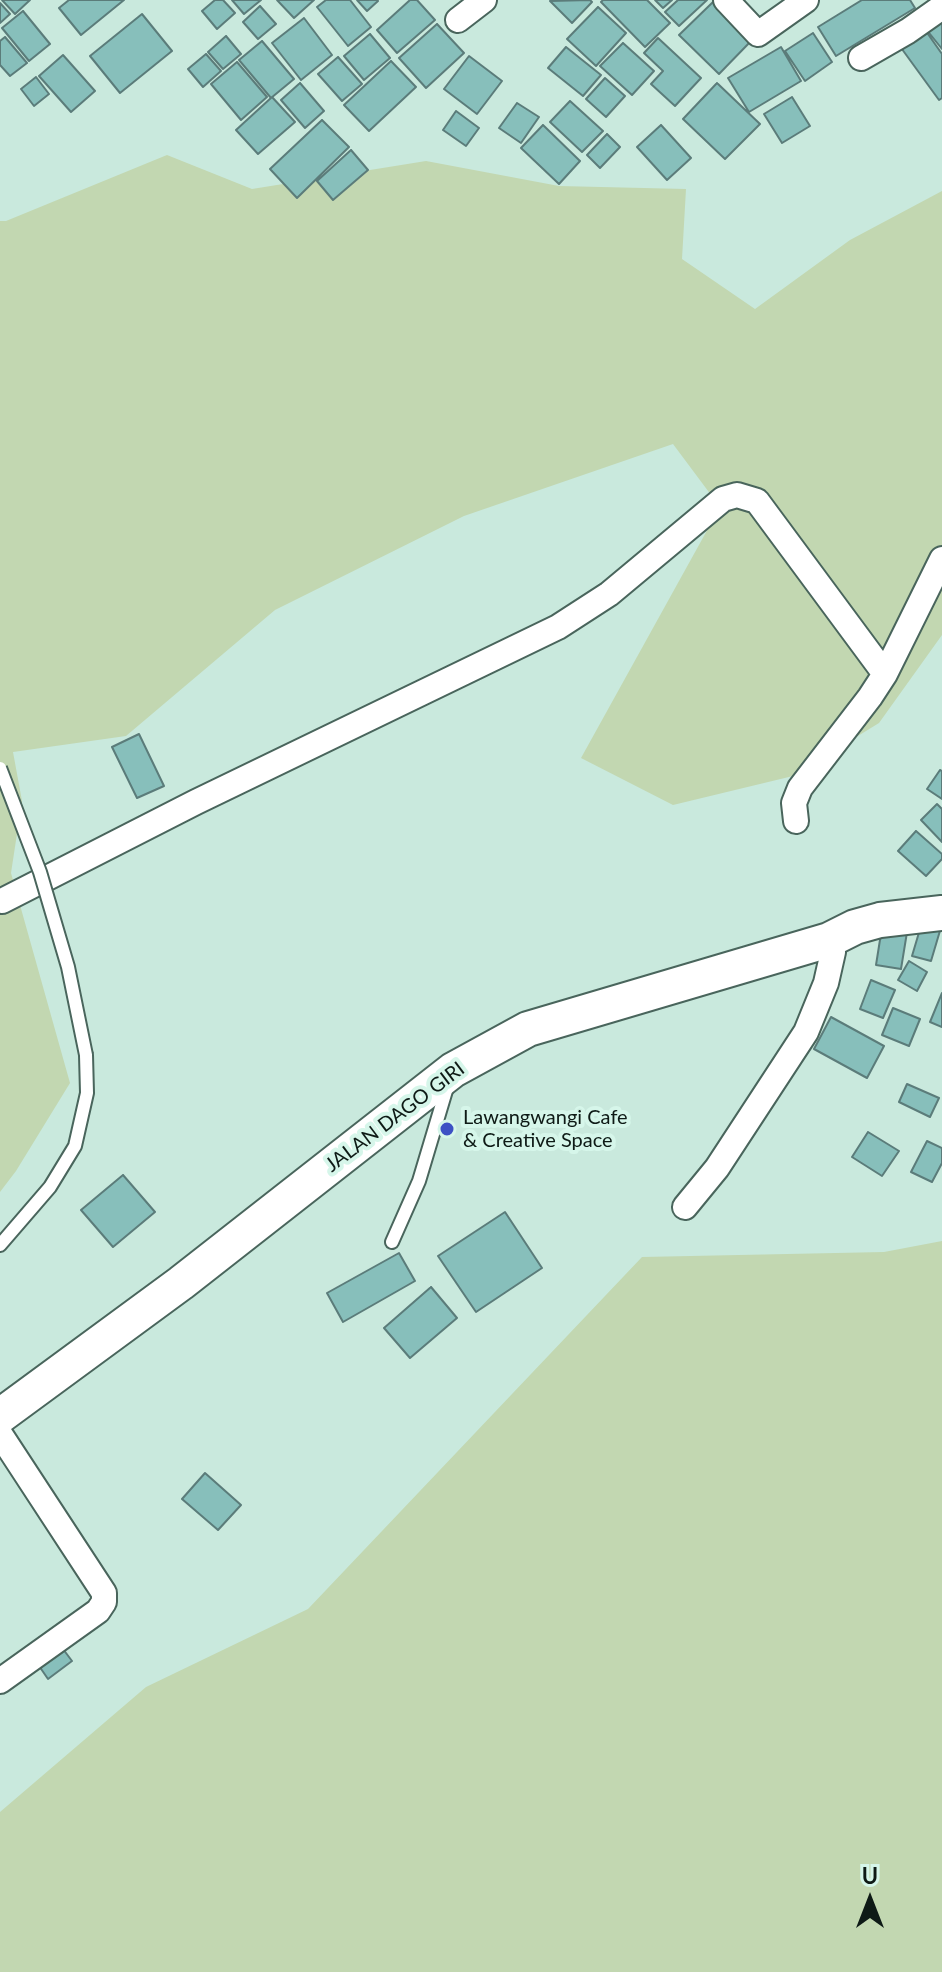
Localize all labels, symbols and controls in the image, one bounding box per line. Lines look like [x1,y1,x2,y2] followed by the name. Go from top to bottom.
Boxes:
[321,1057,469,1177] street label: JALAN DAGO GIRI
[463,1106,628,1153] place label: Lawangwangi Cafe & Creative Space
[438,1120,456,1138] marker: Lawangwangi Cafe & Creative Space
[830,1860,910,1940] north arrow
[862,1862,878,1889] text: U

